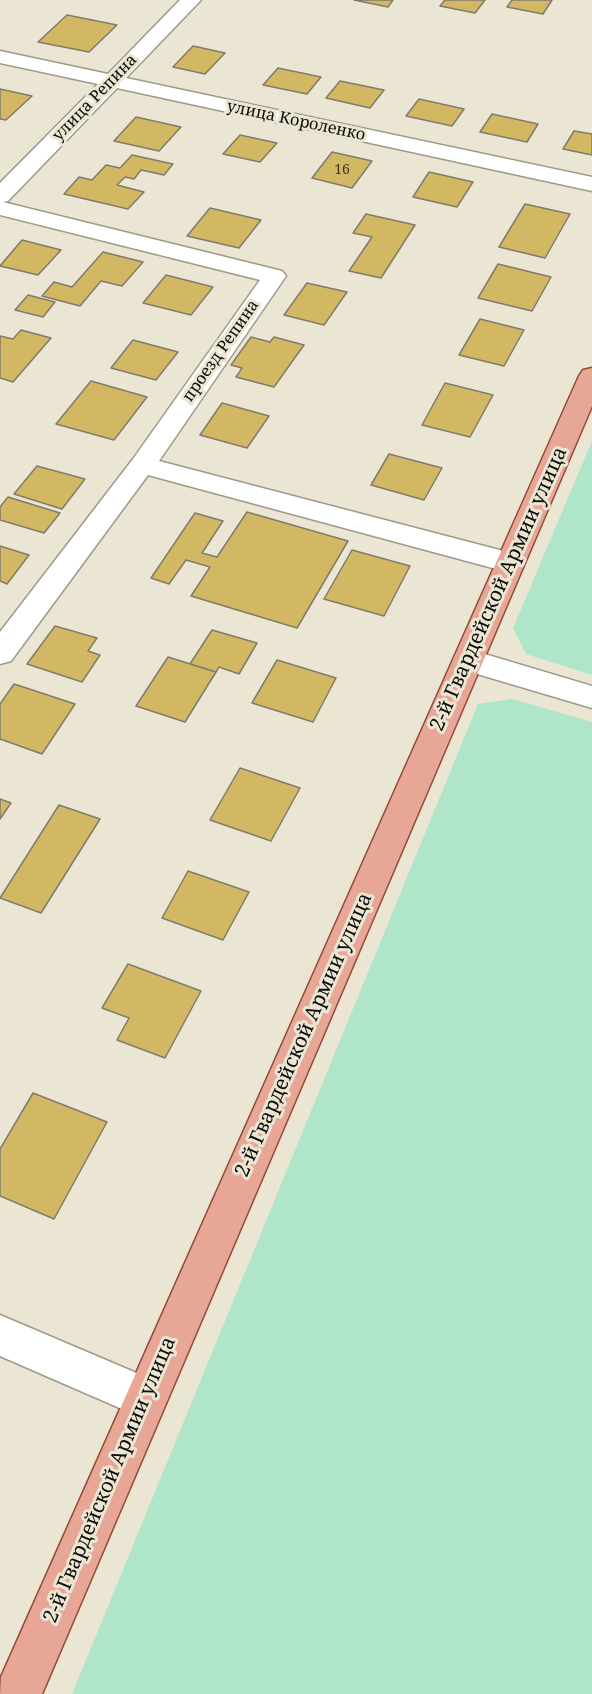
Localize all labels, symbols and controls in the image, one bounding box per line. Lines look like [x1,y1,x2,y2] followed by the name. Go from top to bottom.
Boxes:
[49,51,141,145] street label: улица Репина
[225,97,367,145] street label: улица Короленко
[334,162,350,178] house number: 16
[179,296,263,406] street label: проезд Репина
[425,443,573,735] street label: 2-й Гвардейской Армии улица
[230,889,378,1181] street label: 2-й Гвардейской Армии улица
[39,1333,181,1627] street label: 2-й Гвардейской Армии улица

